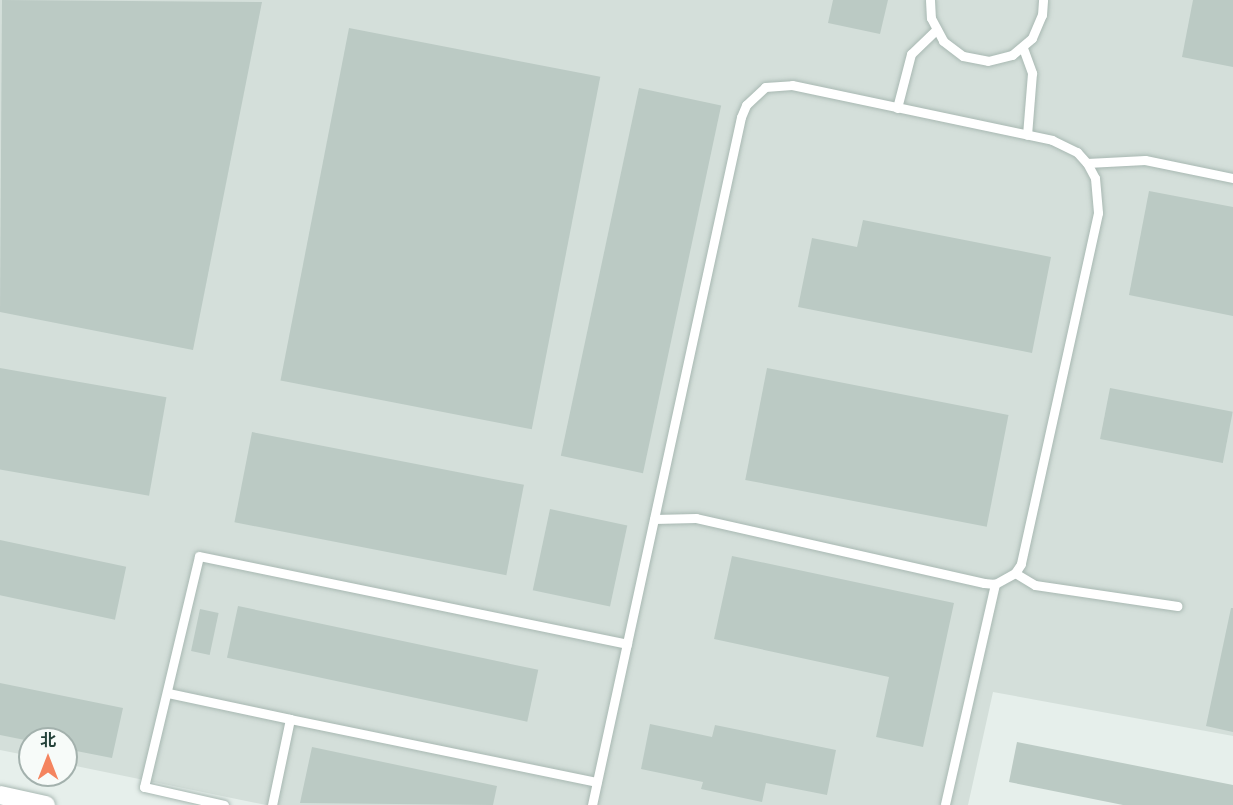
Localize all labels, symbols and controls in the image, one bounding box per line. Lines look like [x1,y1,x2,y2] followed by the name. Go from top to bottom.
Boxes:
[18,727,78,787] north arrow
[40,731,56,750] text: 北

